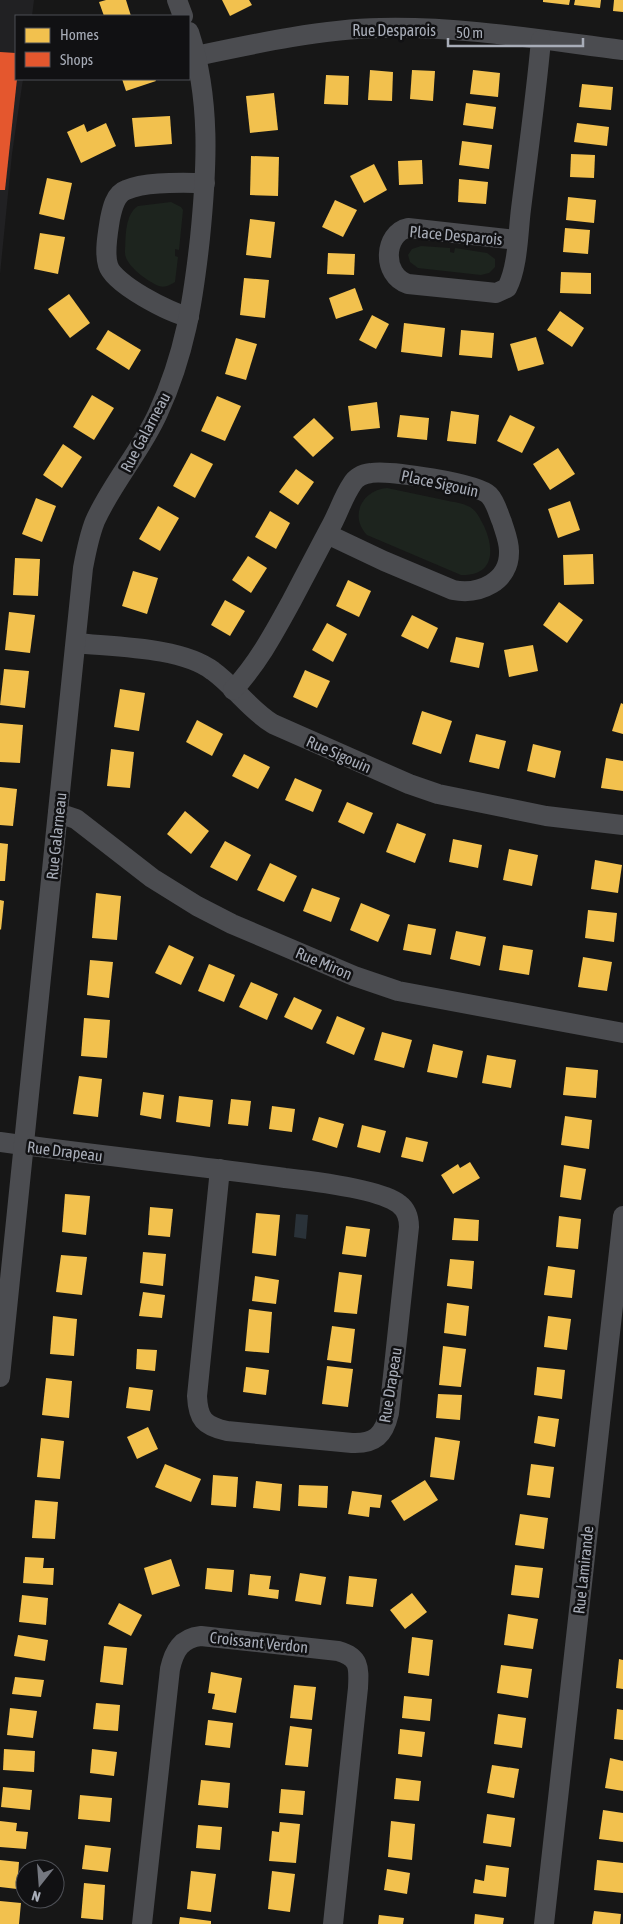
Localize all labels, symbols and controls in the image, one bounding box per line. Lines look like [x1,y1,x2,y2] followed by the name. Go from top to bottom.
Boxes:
[15,15,190,80] legend
[448,15,583,47] scale bar
[352,21,436,40] street label: Rue Desparois
[456,24,483,41] text: 50 m
[60,26,99,43] text: Homes
[60,51,93,68] text: Shops
[409,222,504,249] street label: Place Desparois
[116,389,174,475] street label: Rue Galarneau
[400,466,480,501] street label: Place Sigouin
[303,732,374,777] street label: Rue Sigouin
[42,791,70,881] street label: Rue Galarneau
[293,943,355,983] street label: Rue Miron
[26,1137,104,1166] street label: Rue Drapeau
[375,1346,406,1424] street label: Rue Drapeau
[569,1525,597,1615] street label: Rue Lamirande
[209,1628,309,1656] street label: Croissant Verdon
[15,1859,65,1909] north arrow
[30,1888,42,1905] text: N

